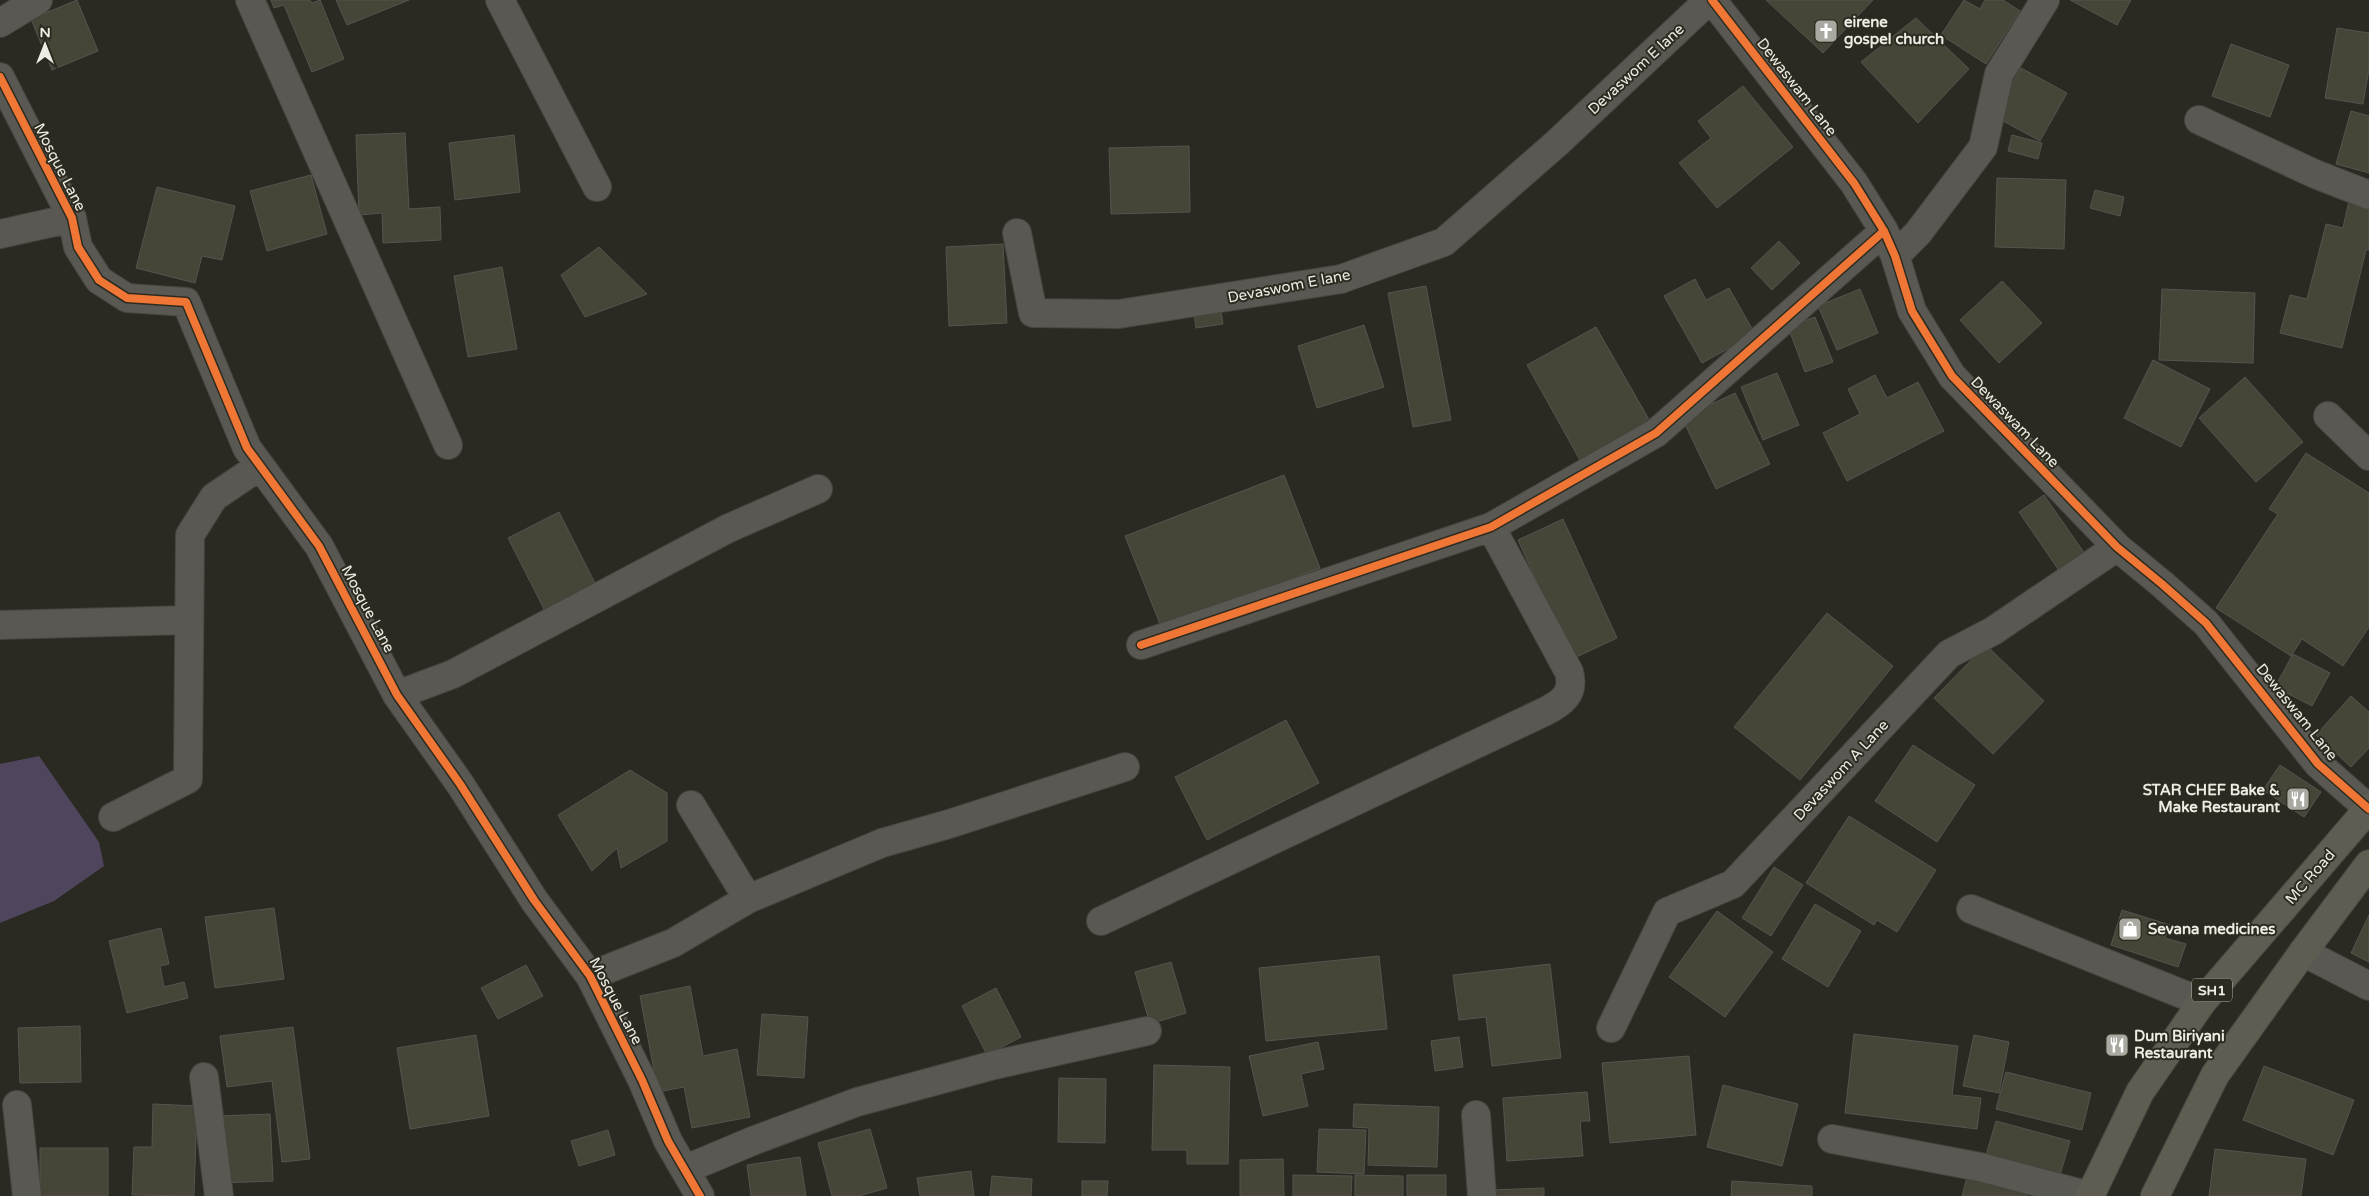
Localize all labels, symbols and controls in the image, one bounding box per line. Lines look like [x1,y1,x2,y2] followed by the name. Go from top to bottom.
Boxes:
[1844,13,1944,49] place label: eirene gospel church
[1813,18,1839,44] church icon: eirene gospel church
[20,20,70,70] north arrow
[1584,20,1688,118] street label: Devaswom E lane
[39,24,51,41] text: N
[1753,34,1841,140] street label: Dewaswam Lane
[30,120,90,214] street label: Mosque Lane
[1226,265,1352,307] street label: Devaswom E lane
[1967,373,2063,471] street label: Dewaswam Lane
[337,562,399,656] street label: Mosque Lane
[2252,660,2342,764] street label: Dewaswam Lane
[1790,716,1892,824] street label: Devaswom A Lane
[2143,781,2280,816] place label: STAR CHEF Bake & Make Restaurant
[2285,786,2311,812] restaurant icon: STAR CHEF Bake & Make Restaurant
[2281,846,2339,908] street label: MC Road
[2117,916,2143,942] shop icon: Sevana medicines
[2148,920,2275,938] place label: Sevana medicines
[585,954,647,1048] street label: Mosque Lane
[2192,978,2232,1002] road number: SH1
[2134,1027,2225,1062] place label: Dum Biriyani Restaurant
[2104,1032,2130,1058] restaurant icon: Dum Biriyani Restaurant

